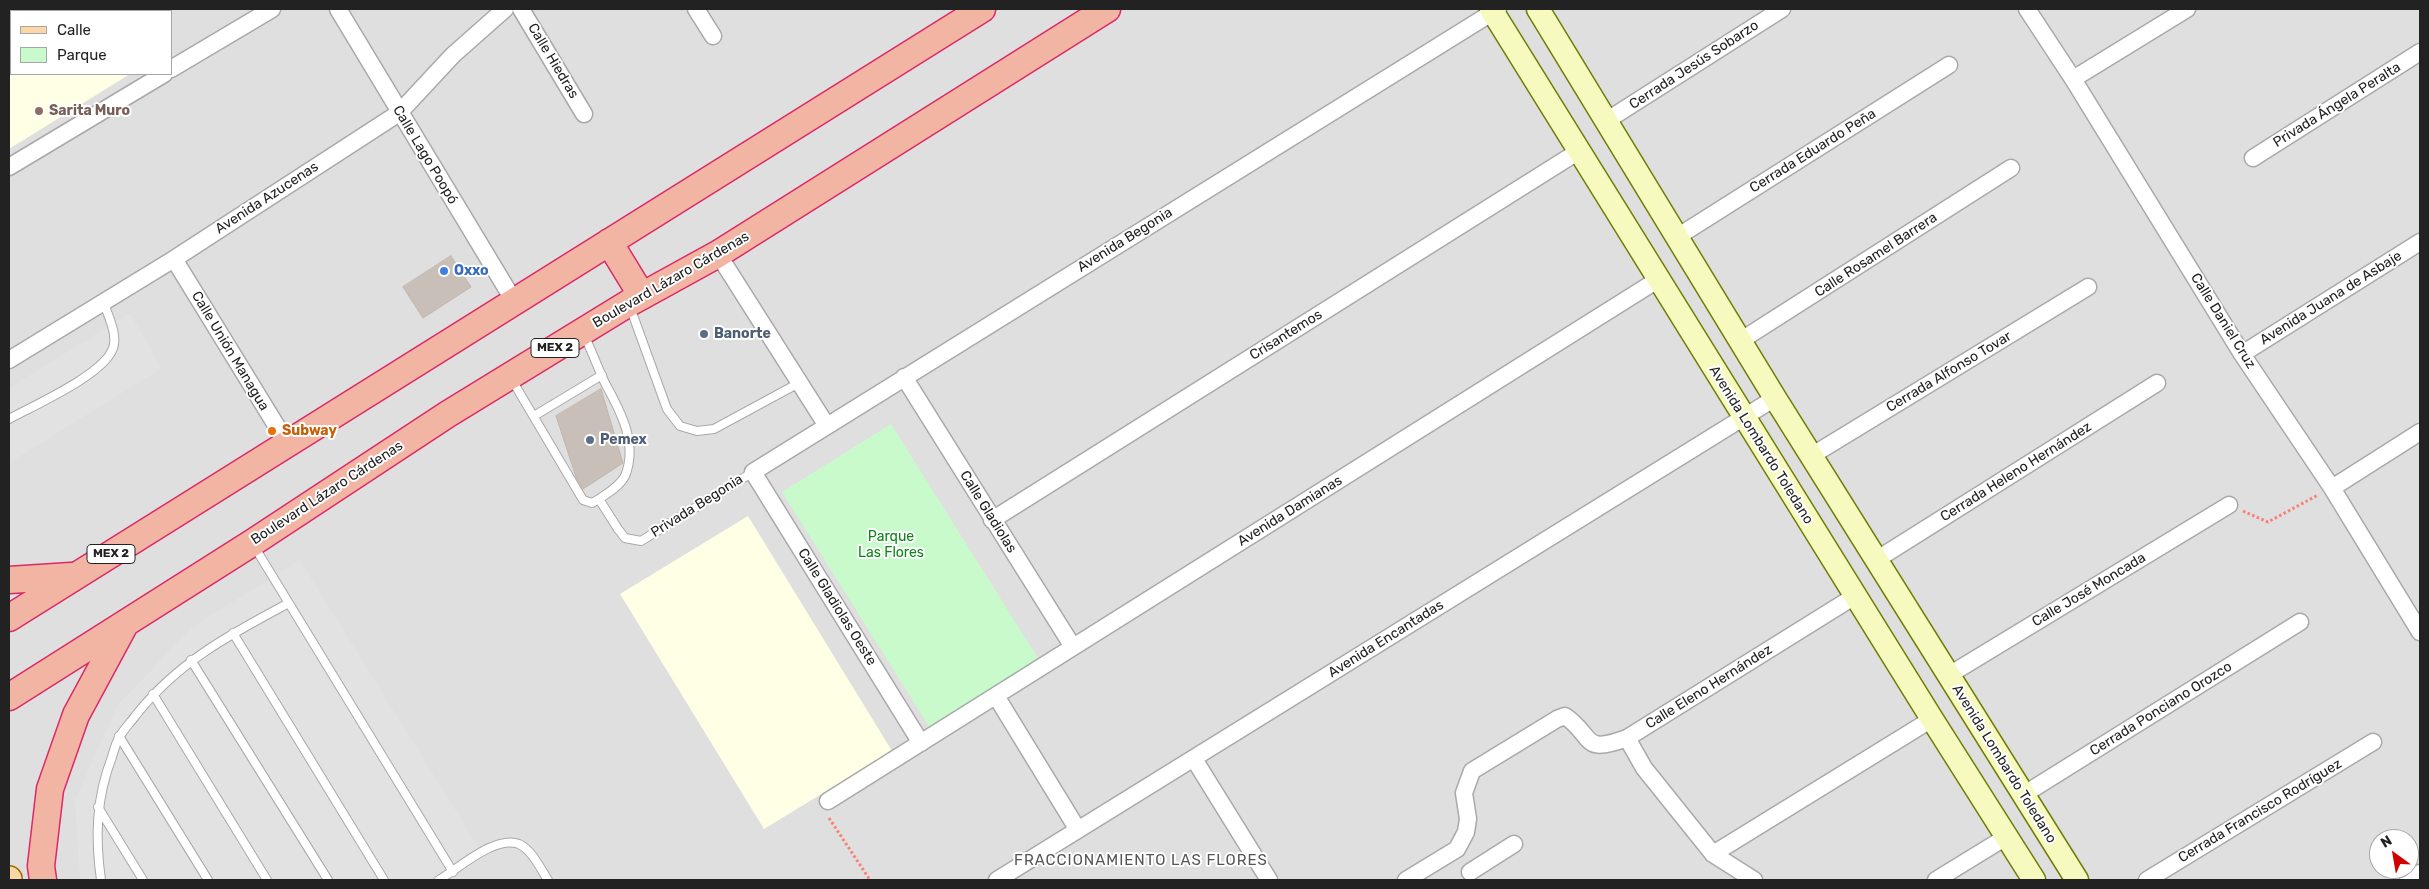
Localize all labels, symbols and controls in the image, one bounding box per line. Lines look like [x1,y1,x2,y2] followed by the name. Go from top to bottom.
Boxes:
[10,10,172,75] legend
[1626,17,1762,113] street label: Cerrada Jesús Sobarzo
[524,20,582,102] street label: Calle Hiedras
[57,21,91,39] text: Calle
[57,46,107,64] text: Parque
[2270,59,2404,151] street label: Privada Ángela Peralta
[49,103,130,119] place label: Sarita Muro
[389,103,461,207] street label: Calle Lago Poopó
[33,105,45,117] marker: Sarita Muro
[1747,105,1879,197] street label: Cerrada Eduardo Peña
[212,158,322,238] street label: Avenida Azucenas
[1074,204,1176,276] street label: Avenida Begonia
[1812,209,1940,301] street label: Calle Rosamel Barrera
[590,228,752,332] street label: Boulevard Lázaro Cárdenas
[2257,247,2405,349] street label: Avenida Juana de Asbaje
[454,263,489,279] place label: Oxxo
[438,265,450,277] marker: Oxxo
[2187,270,2259,372] street label: Calle Daniel Cruz
[188,288,272,414] street label: Calle Unión Managua
[1247,306,1325,364] street label: Crisantemos
[714,326,771,342] place label: Banorte
[698,328,710,340] marker: Banorte
[1883,328,2015,416] street label: Cerrada Alfonso Tovar
[531,338,579,358] road number: MEX 2
[1705,363,1817,527] street label: Avenida Lombardo Toledano
[1937,418,2095,526] street label: Cerrada Heleno Hernández
[282,423,337,439] place label: Subway
[266,425,278,437] marker: Subway
[600,432,647,448] place label: Pemex
[584,434,596,446] marker: Pemex
[248,438,406,548] street label: Boulevard Lázaro Cárdenas
[956,468,1020,556] street label: Calle Gladiolas
[648,471,746,541] street label: Privada Begonia
[1235,472,1345,550] street label: Avenida Damianas
[858,529,924,562] park label: Parque Las Flores
[87,544,135,564] road number: MEX 2
[794,545,880,669] street label: Calle Gladiolas Oeste
[2029,549,2149,631] street label: Calle José Moncada
[1325,597,1447,681] street label: Avenida Encantadas
[1643,641,1775,733] street label: Calle Eleno Hernández
[2087,658,2235,760] street label: Cerrada Ponciano Orozco
[1948,682,2060,846] street label: Avenida Lombardo Toledano
[2175,755,2345,867] street label: Cerrada Francisco Rodríguez
[2369,829,2419,879] north arrow
[2378,832,2395,852] text: N
[1011,852,1271,870] district label: FRACCIONAMIENTO LAS FLORES

